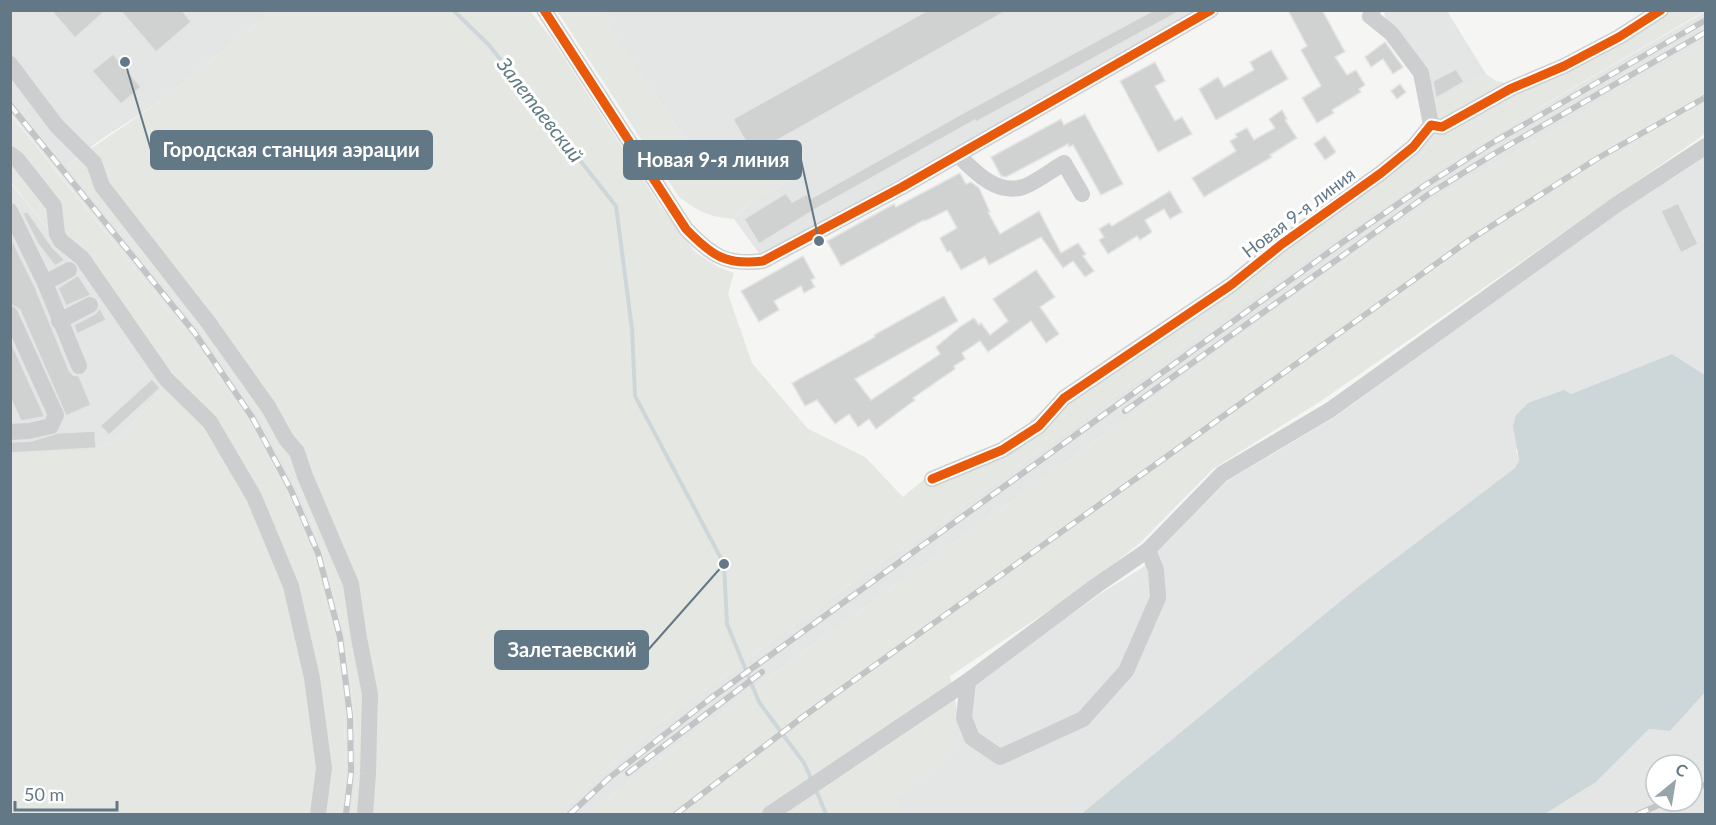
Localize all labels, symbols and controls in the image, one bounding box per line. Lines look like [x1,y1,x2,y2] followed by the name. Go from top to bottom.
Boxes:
[492,51,589,166] water label: Залетаевский
[151,131,432,169] callout: Городская станция аэрации
[162,137,420,161] text: Городская станция аэрации
[624,141,801,179] callout: Новая 9-я линия
[637,147,789,171] text: Новая 9-я линия
[1238,163,1359,262] street label: Новая 9-я линия
[495,631,648,669] callout: Залетаевский
[507,637,637,661] text: Залетаевский
[1644,753,1704,813] north arrow
[1672,759,1691,781] text: С
[15,774,117,812] scale bar
[24,783,64,805] text: 50 m

